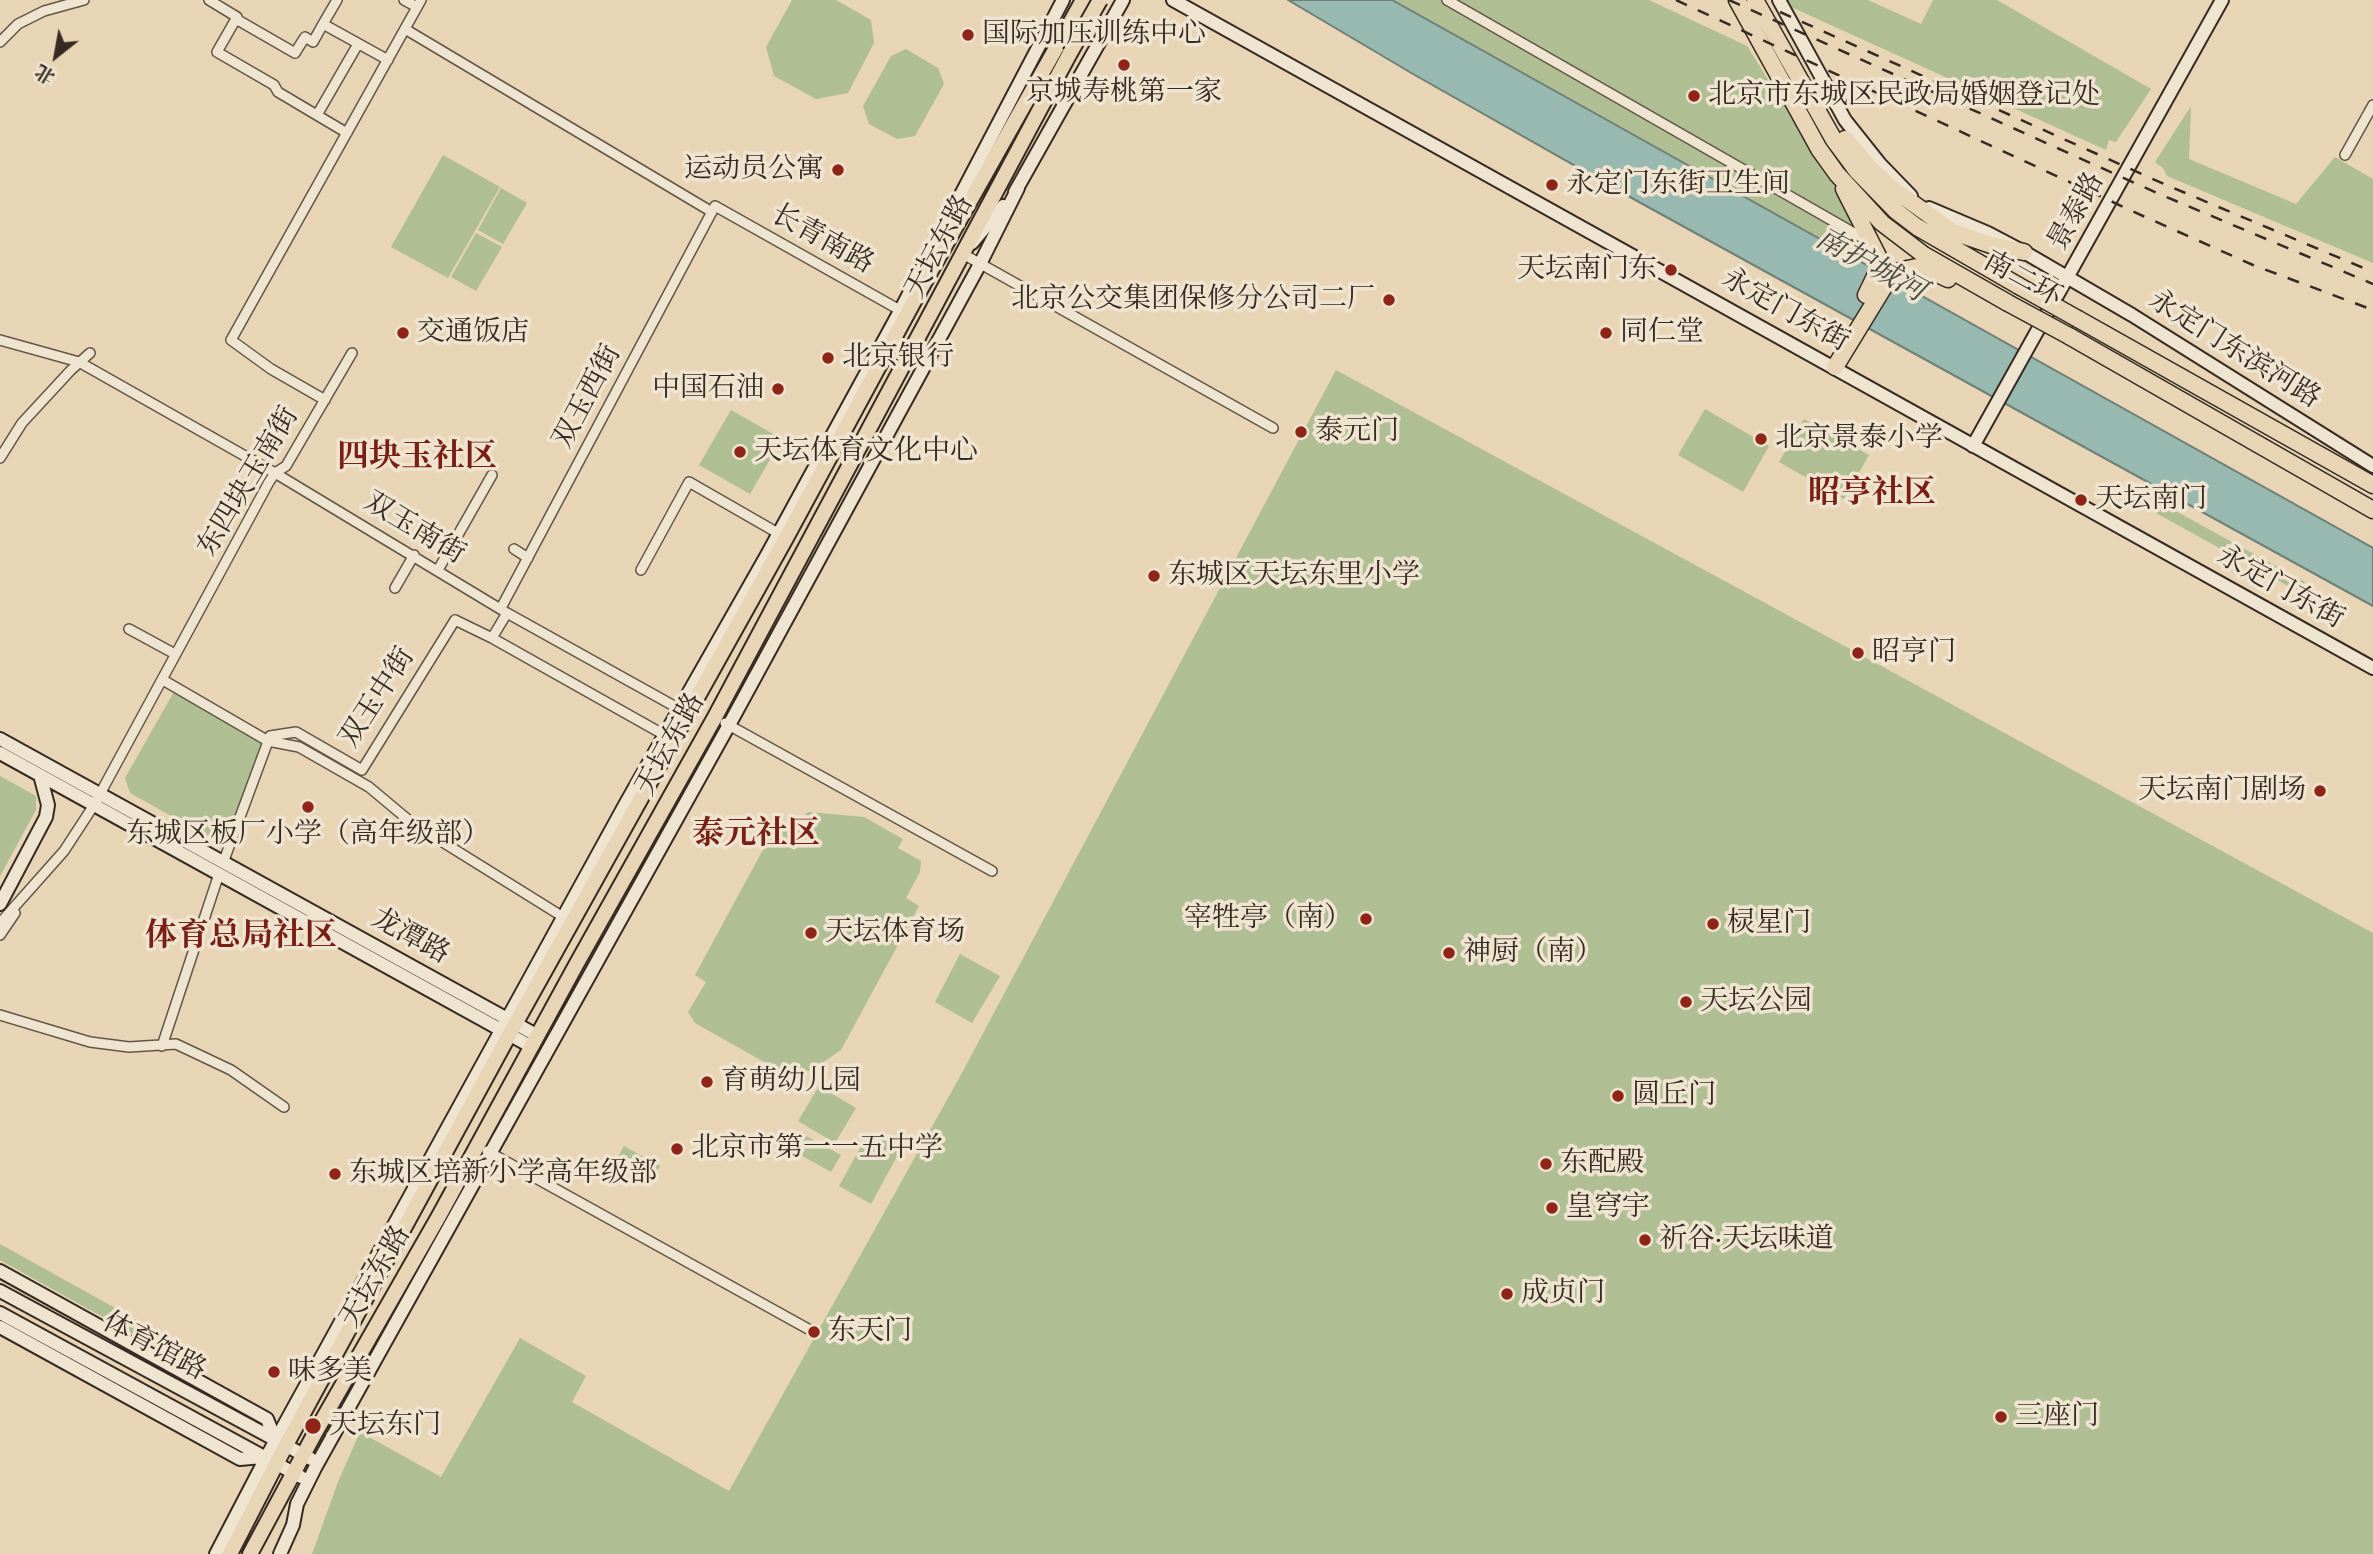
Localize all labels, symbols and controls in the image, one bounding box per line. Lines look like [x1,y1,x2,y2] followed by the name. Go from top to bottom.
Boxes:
[982,18,1206,52] place label: 国际加压训练中心
[21,21,91,91] north arrow
[960,27,976,43] marker: 国际加压训练中心
[1116,57,1132,73] marker: 京城寿桃第一家
[30,58,60,90] text: 北
[1026,76,1222,110] place label: 京城寿桃第一家
[1708,79,2100,113] place label: 北京市东城区民政局婚姻登记处
[1686,88,1702,104] marker: 北京市东城区民政局婚姻登记处
[684,153,824,187] place label: 运动员公寓
[830,162,846,178] marker: 运动员公寓
[2042,167,2112,257] street label: 景泰路
[1566,168,1790,202] place label: 永定门东街卫生间
[1544,177,1560,193] marker: 永定门东街卫生间
[899,190,981,304] street label: 天坛东路
[765,198,879,282] street label: 长青南路
[1809,221,1931,311] water label: 南护城河
[1977,245,2067,315] street label: 南二环
[1517,253,1657,287] place label: 天坛南门东
[1663,262,1679,278] marker: 天坛南门东
[1716,262,1854,360] street label: 永定门东街
[1011,283,1375,317] place label: 北京公交集团保修分公司二厂
[2142,284,2326,416] street label: 永定门东滨河路
[1381,292,1397,308] marker: 北京公交集团保修分公司二厂
[417,316,529,350] place label: 交通饭店
[1620,316,1704,350] place label: 同仁堂
[395,325,411,341] marker: 交通饭店
[1598,325,1614,341] marker: 同仁堂
[547,340,629,454] street label: 双玉西街
[842,341,954,375] place label: 北京银行
[820,350,836,366] marker: 北京银行
[652,372,764,406] place label: 中国石油
[770,381,786,397] marker: 中国石油
[191,401,307,563] street label: 东四块玉南街
[1315,415,1399,449] place label: 泰元门
[1775,422,1943,456] place label: 北京景泰小学
[1293,424,1309,440] marker: 泰元门
[1753,431,1769,447] marker: 北京景泰小学
[754,435,978,469] place label: 天坛体育文化中心
[337,439,497,477] district label: 四块玉社区
[732,444,748,460] marker: 天坛体育文化中心
[1808,475,1936,513] district label: 昭亨社区
[2095,483,2207,517] place label: 天坛南门
[357,486,471,572] street label: 双玉南街
[2073,492,2089,508] marker: 天坛南门
[2211,539,2349,637] street label: 永定门东街
[1168,559,1420,593] place label: 东城区天坛东里小学
[1146,568,1162,584] marker: 东城区天坛东里小学
[1872,636,1956,670] place label: 昭亨门
[333,642,423,754] street label: 双玉中街
[1850,645,1866,661] marker: 昭亨门
[629,688,713,802] street label: 天坛东路
[2138,774,2306,808] place label: 天坛南门剧场
[2312,783,2328,799] marker: 天坛南门剧场
[300,799,316,815] marker: 东城区板厂小学（高年级部）
[692,816,820,854] district label: 泰元社区
[126,818,490,852] place label: 东城区板厂小学（高年级部）
[365,902,455,972] street label: 龙潭路
[1184,902,1352,936] place label: 宰牲亭（南）
[1727,907,1811,941] place label: 棂星门
[1358,911,1374,927] marker: 宰牲亭（南）
[825,916,965,950] place label: 天坛体育场
[1705,916,1721,932] marker: 棂星门
[145,918,337,956] district label: 体育总局社区
[803,925,819,941] marker: 天坛体育场
[1463,936,1603,970] place label: 神厨（南）
[1441,945,1457,961] marker: 神厨（南）
[1700,985,1812,1019] place label: 天坛公园
[1678,994,1694,1010] marker: 天坛公园
[721,1065,861,1099] place label: 育萌幼儿园
[699,1074,715,1090] marker: 育萌幼儿园
[1632,1079,1716,1113] place label: 圆丘门
[1610,1088,1626,1104] marker: 圆丘门
[691,1132,943,1166] place label: 北京市第一一五中学
[669,1141,685,1157] marker: 北京市第一一五中学
[1560,1147,1644,1181] place label: 东配殿
[1538,1156,1554,1172] marker: 东配殿
[349,1157,657,1191] place label: 东城区培新小学高年级部
[327,1166,343,1182] marker: 东城区培新小学高年级部
[1566,1191,1650,1225] place label: 皇穹宇
[1544,1200,1560,1216] marker: 皇穹宇
[333,1220,419,1334] street label: 天坛东路
[1659,1223,1834,1257] place label: 祈谷·天坛味道
[1637,1232,1653,1248] marker: 祈谷·天坛味道
[1521,1277,1605,1311] place label: 成贞门
[1499,1286,1515,1302] marker: 成贞门
[97,1306,211,1388] street label: 体育馆路
[828,1315,912,1349] place label: 东天门
[806,1324,822,1340] marker: 东天门
[288,1355,372,1389] place label: 味多美
[266,1364,282,1380] marker: 味多美
[2015,1400,2099,1434] place label: 三座门
[329,1409,441,1443] place label: 天坛东门
[1993,1409,2009,1425] marker: 三座门
[303,1416,323,1436] marker: 天坛东门

